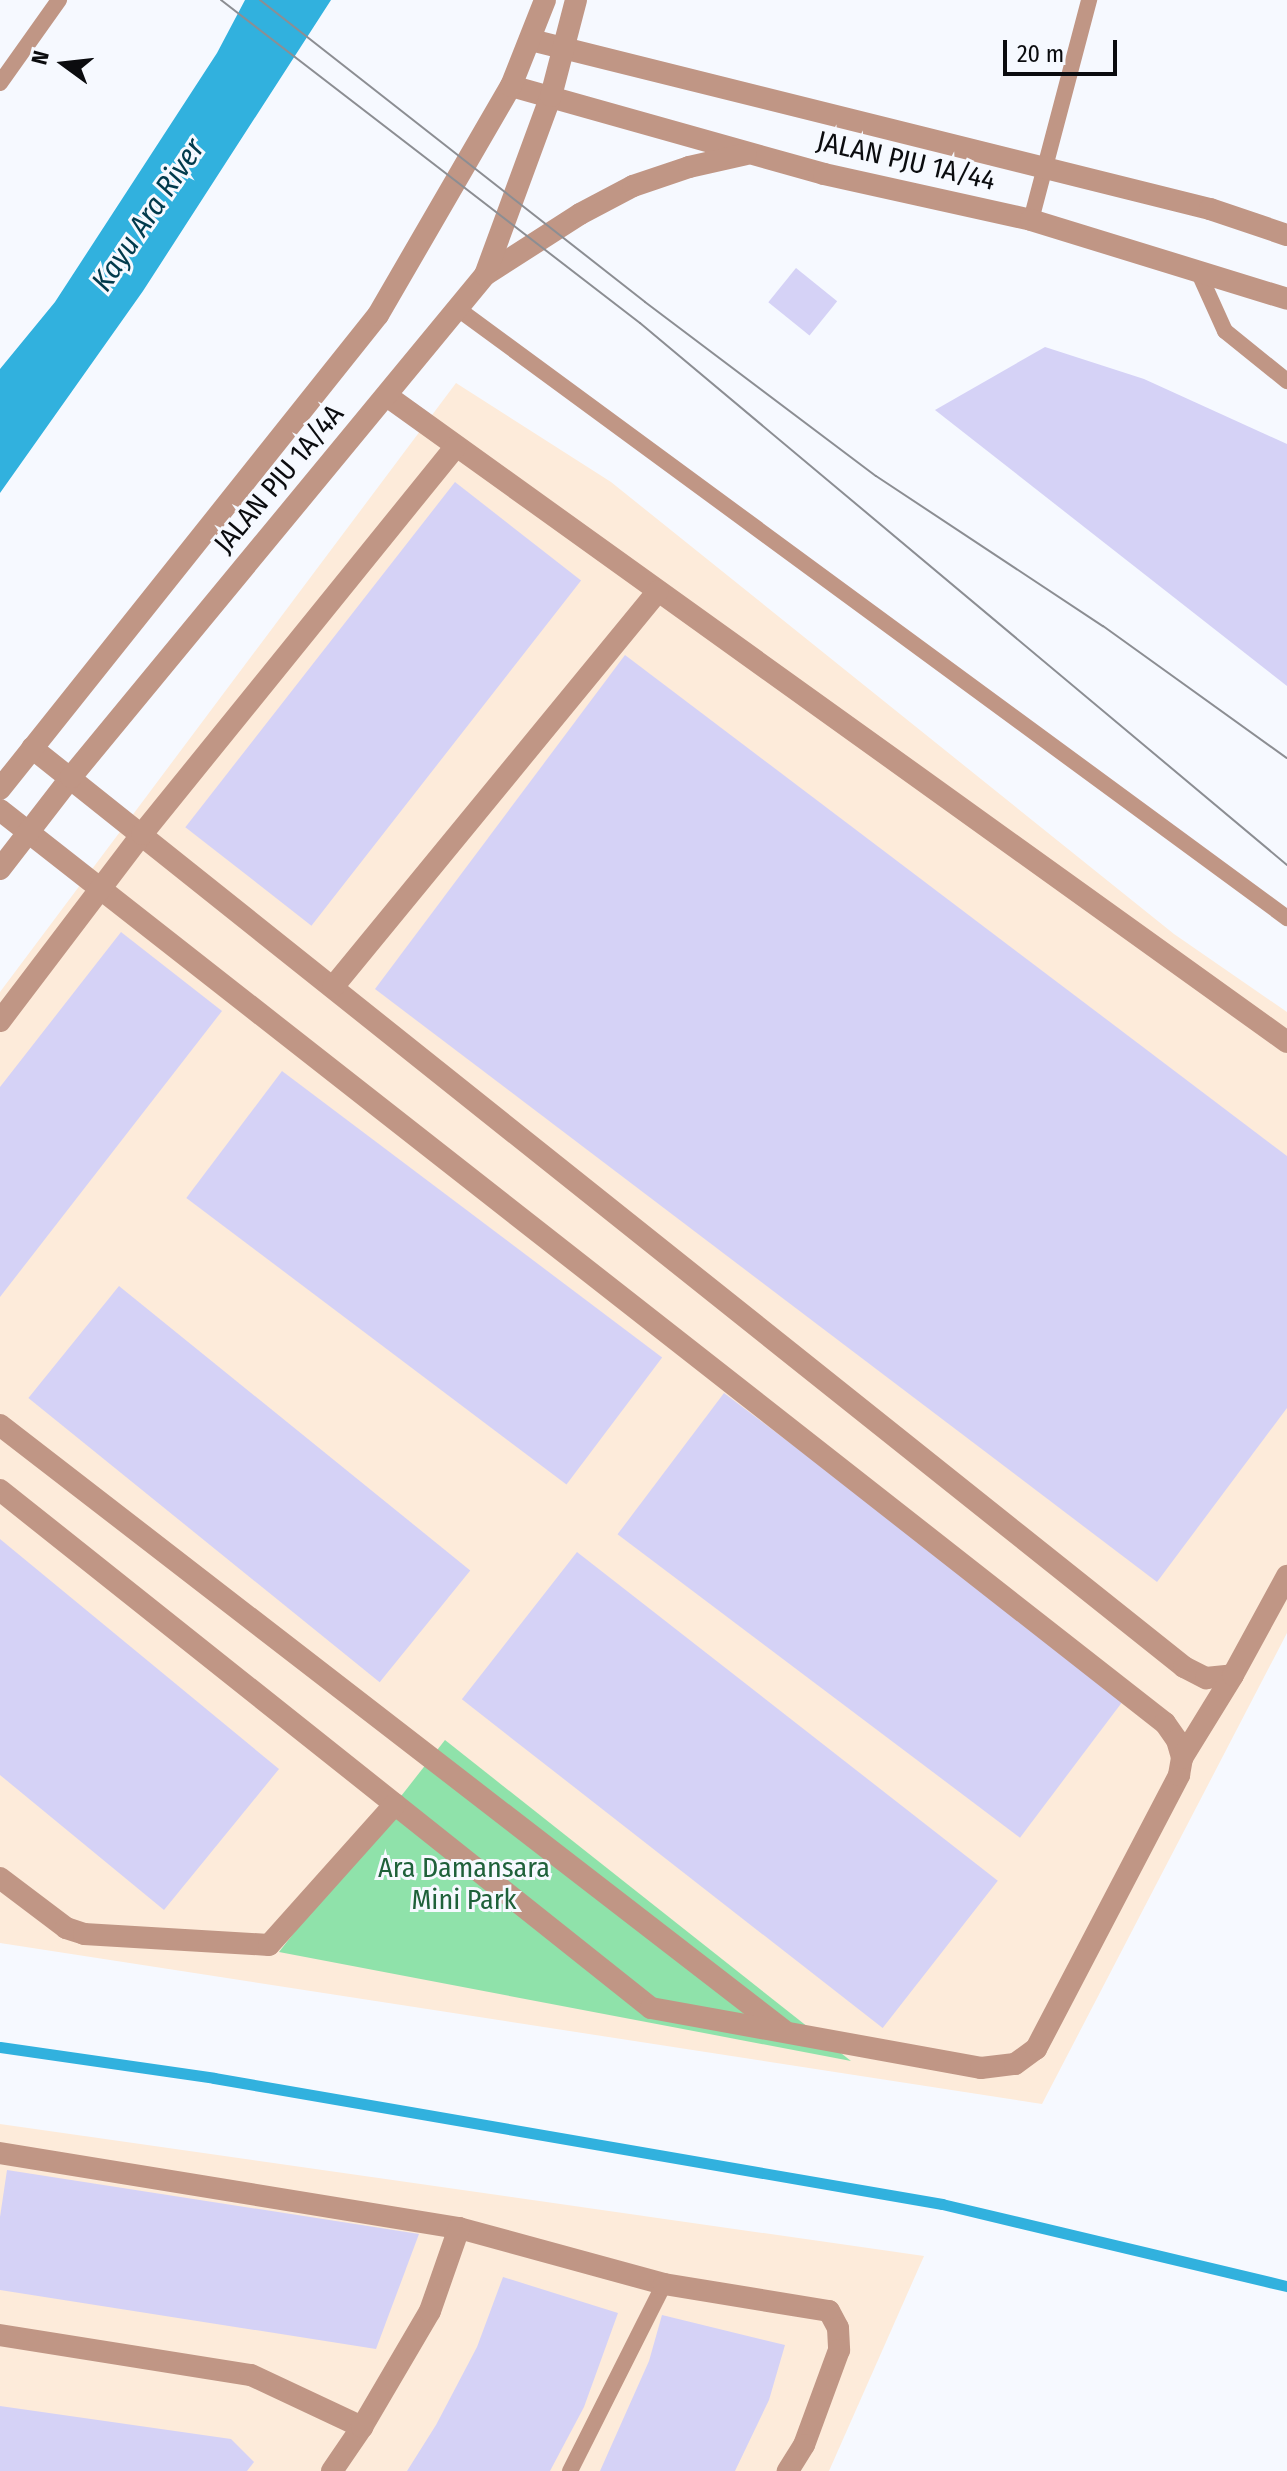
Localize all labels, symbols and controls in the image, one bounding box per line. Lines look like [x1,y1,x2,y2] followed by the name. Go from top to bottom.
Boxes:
[24,24,104,104] north arrow
[1007,24,1121,74] scale bar
[1017,40,1064,68] text: 20 m
[26,48,55,68] text: N
[814,124,998,198] street label: JALAN PJU 1A/44
[84,132,212,298] water label: Kayu Ara River
[207,398,351,560] street label: JALAN PJU 1A/4A
[378,1851,550,1917] park label: Ara Damansara Mini Park

